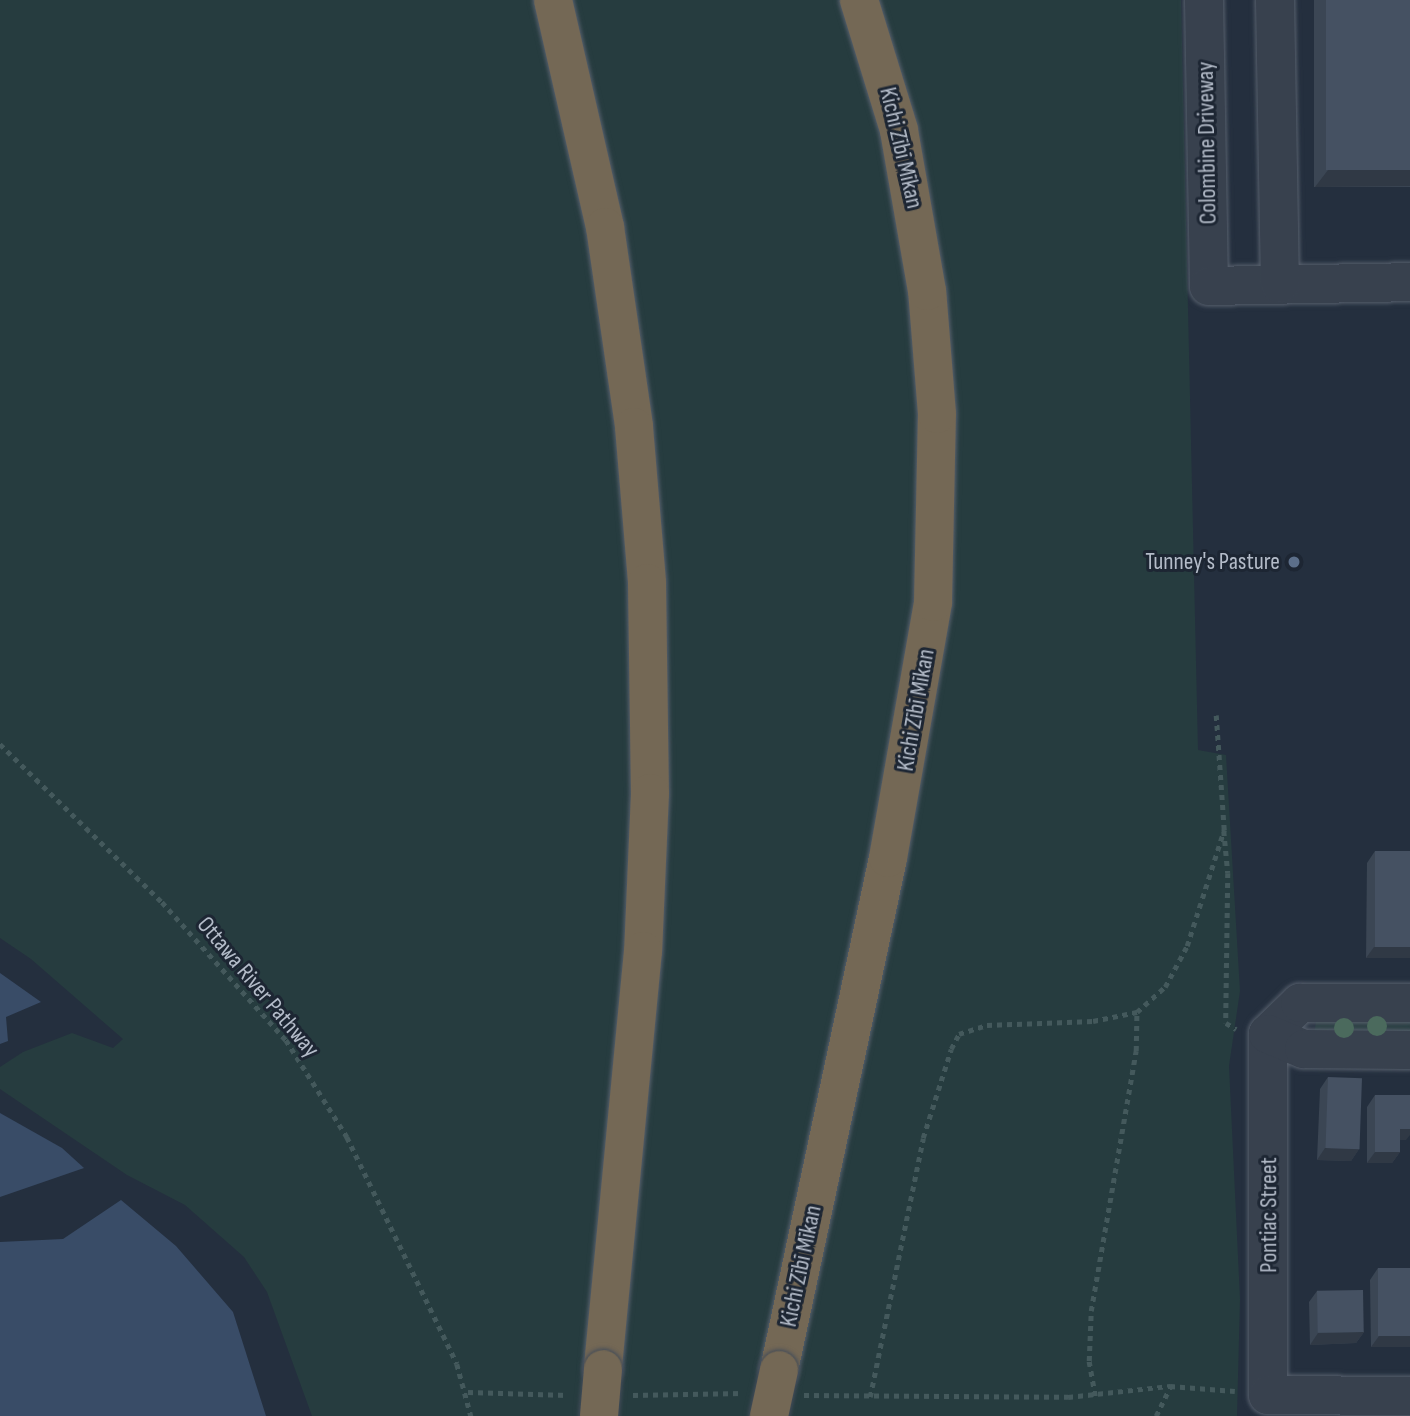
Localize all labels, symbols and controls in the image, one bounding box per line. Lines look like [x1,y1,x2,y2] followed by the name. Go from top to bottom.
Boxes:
[1191,61,1223,225] street label: Colombine Driveway
[873,85,929,211] street label: Kichi Zībī Mīkan
[1145,548,1280,576] place label: Tunney's Pasture
[1286,554,1302,570] marker: Tunney's Pasture
[891,647,941,773] street label: Kichi Zībī Mīkan
[191,911,325,1063] street label: Ottawa River Pathway
[1255,1157,1283,1273] street label: Pontiac Street
[774,1203,828,1329] street label: Kichi Zībī Mīkan

